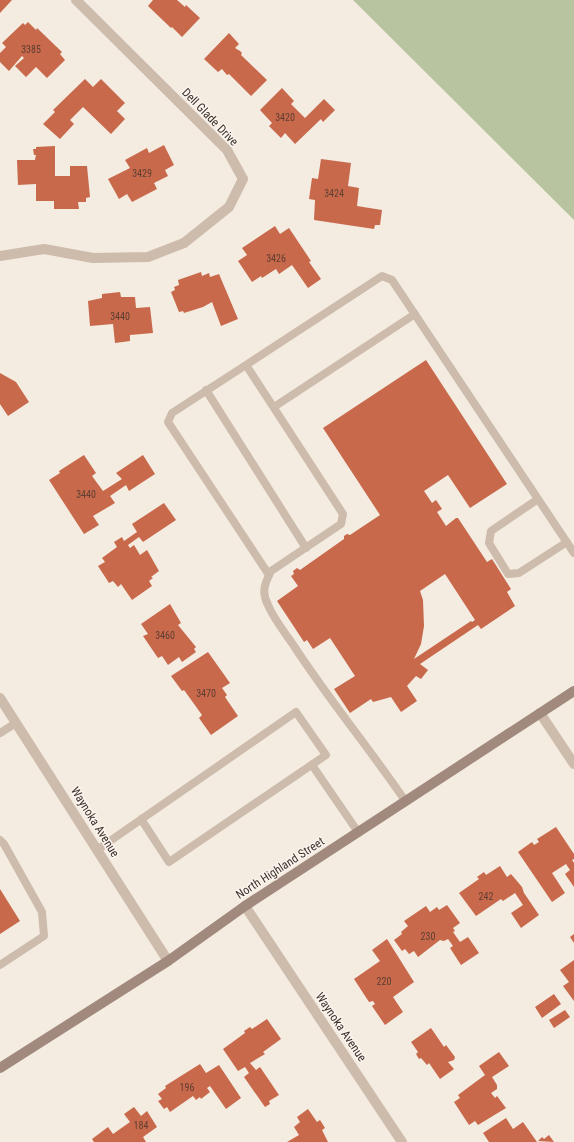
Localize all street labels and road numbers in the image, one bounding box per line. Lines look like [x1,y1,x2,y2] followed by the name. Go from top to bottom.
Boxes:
[179,85,241,149] street label: Dell Glade Drive
[68,784,122,860] street label: Waynoka Avenue
[233,834,327,902] street label: North Highland Street
[313,990,369,1064] street label: Waynoka Avenue

